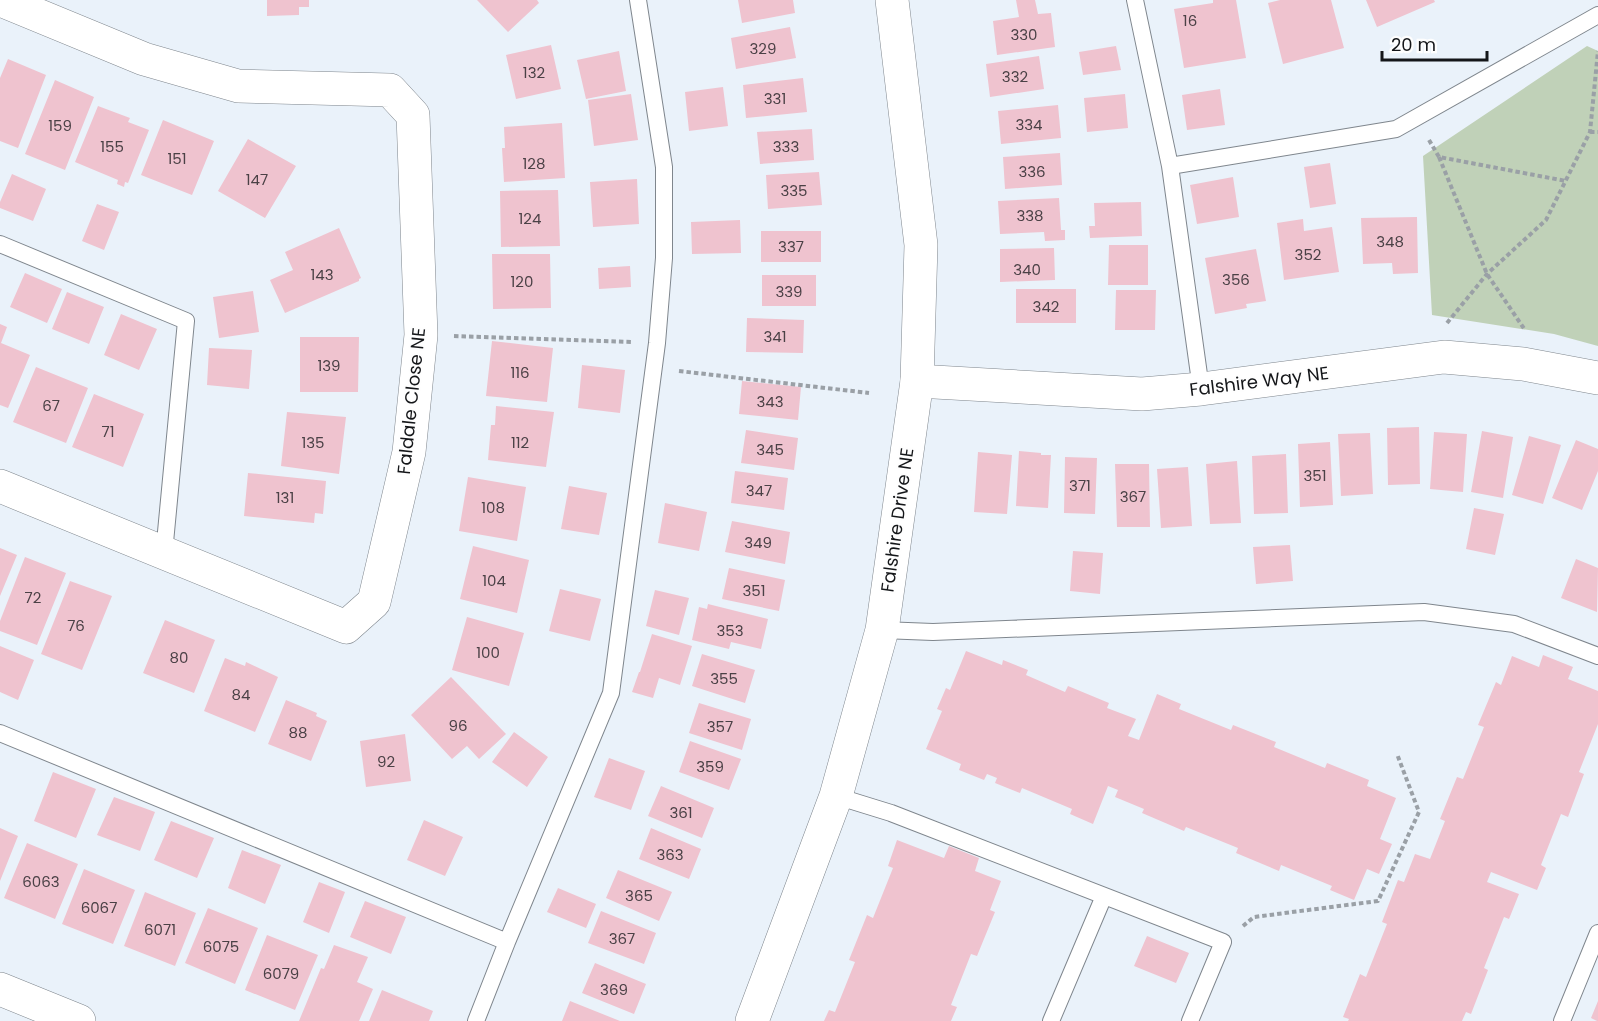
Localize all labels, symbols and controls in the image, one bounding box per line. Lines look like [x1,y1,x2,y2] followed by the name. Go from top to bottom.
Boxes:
[1183,10,1197,31] house number: 16
[1010,24,1038,45] house number: 330
[1382,24,1487,62] scale bar
[1391,32,1436,57] text: 20 m
[750,38,776,59] house number: 329
[523,62,545,83] house number: 132
[1002,66,1028,87] house number: 332
[764,88,786,109] house number: 331
[1015,114,1043,135] house number: 334
[48,115,72,136] house number: 159
[100,136,124,157] house number: 155
[773,136,799,157] house number: 333
[167,148,187,169] house number: 151
[523,153,545,174] house number: 128
[1018,161,1046,182] house number: 336
[246,169,268,190] house number: 147
[780,180,808,201] house number: 335
[1016,205,1044,226] house number: 338
[519,208,541,229] house number: 124
[1376,231,1404,252] house number: 348
[778,236,804,257] house number: 337
[1295,244,1321,265] house number: 352
[1013,259,1041,280] house number: 340
[310,264,334,285] house number: 143
[1222,269,1250,290] house number: 356
[511,271,533,292] house number: 120
[775,281,803,302] house number: 339
[1033,296,1059,317] house number: 342
[391,326,431,476] street label: Faldale Close NE
[763,326,787,347] house number: 341
[317,355,341,376] house number: 139
[1188,360,1330,402] street label: Falshire Way NE
[510,362,530,383] house number: 116
[756,391,784,412] house number: 343
[42,395,60,416] house number: 67
[102,421,115,442] house number: 71
[301,432,325,453] house number: 135
[511,432,529,453] house number: 112
[756,439,784,460] house number: 345
[874,446,920,594] street label: Falshire Drive NE
[1303,465,1327,486] house number: 351
[1069,475,1091,496] house number: 371
[746,480,772,501] house number: 347
[1120,486,1146,507] house number: 367
[276,487,294,508] house number: 131
[481,497,505,518] house number: 108
[744,532,772,553] house number: 349
[482,570,506,591] house number: 104
[742,580,766,601] house number: 351
[25,587,41,608] house number: 72
[67,615,85,636] house number: 76
[716,620,744,641] house number: 353
[476,642,500,663] house number: 100
[170,647,188,668] house number: 80
[710,668,738,689] house number: 355
[232,684,250,705] house number: 84
[449,715,467,736] house number: 96
[707,716,733,737] house number: 357
[289,722,307,743] house number: 88
[377,751,395,772] house number: 92
[696,756,724,777] house number: 359
[669,802,693,823] house number: 361
[656,844,684,865] house number: 363
[22,871,60,892] house number: 6063
[625,885,653,906] house number: 365
[81,897,117,918] house number: 6067
[144,919,176,940] house number: 6071
[609,928,635,949] house number: 367
[203,936,239,957] house number: 6075
[263,963,299,984] house number: 6079
[600,979,628,1000] house number: 369

